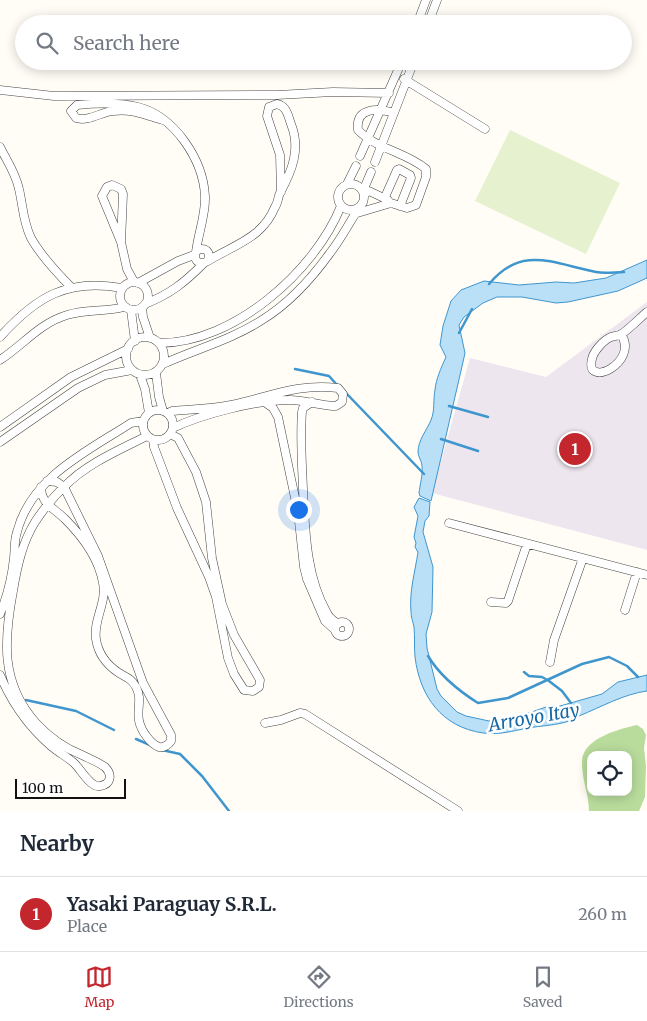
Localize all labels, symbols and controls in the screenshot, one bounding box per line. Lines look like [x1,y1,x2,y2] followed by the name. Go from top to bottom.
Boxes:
[15,15,632,70] search box
[33,29,61,57] icon: search
[73,31,180,55] text: Search here
[559,430,591,468] pin: 1
[286,497,312,523] your location
[485,698,581,737] water label: Arroyo Itay
[587,751,632,796] map controls
[587,751,632,796] button: locate
[15,776,126,799] scale bar
[22,779,63,797] text: 100 m
[20,830,94,857] text: Nearby
[67,892,277,916] text: Yasaki Paraguay S.R.L.
[32,904,40,924] text: 1
[578,904,627,924] text: 260 m
[67,916,107,936] text: Place
[85,963,114,1011] tab: Map
[284,963,354,1011] tab: Directions
[523,963,562,1011] tab: Saved

